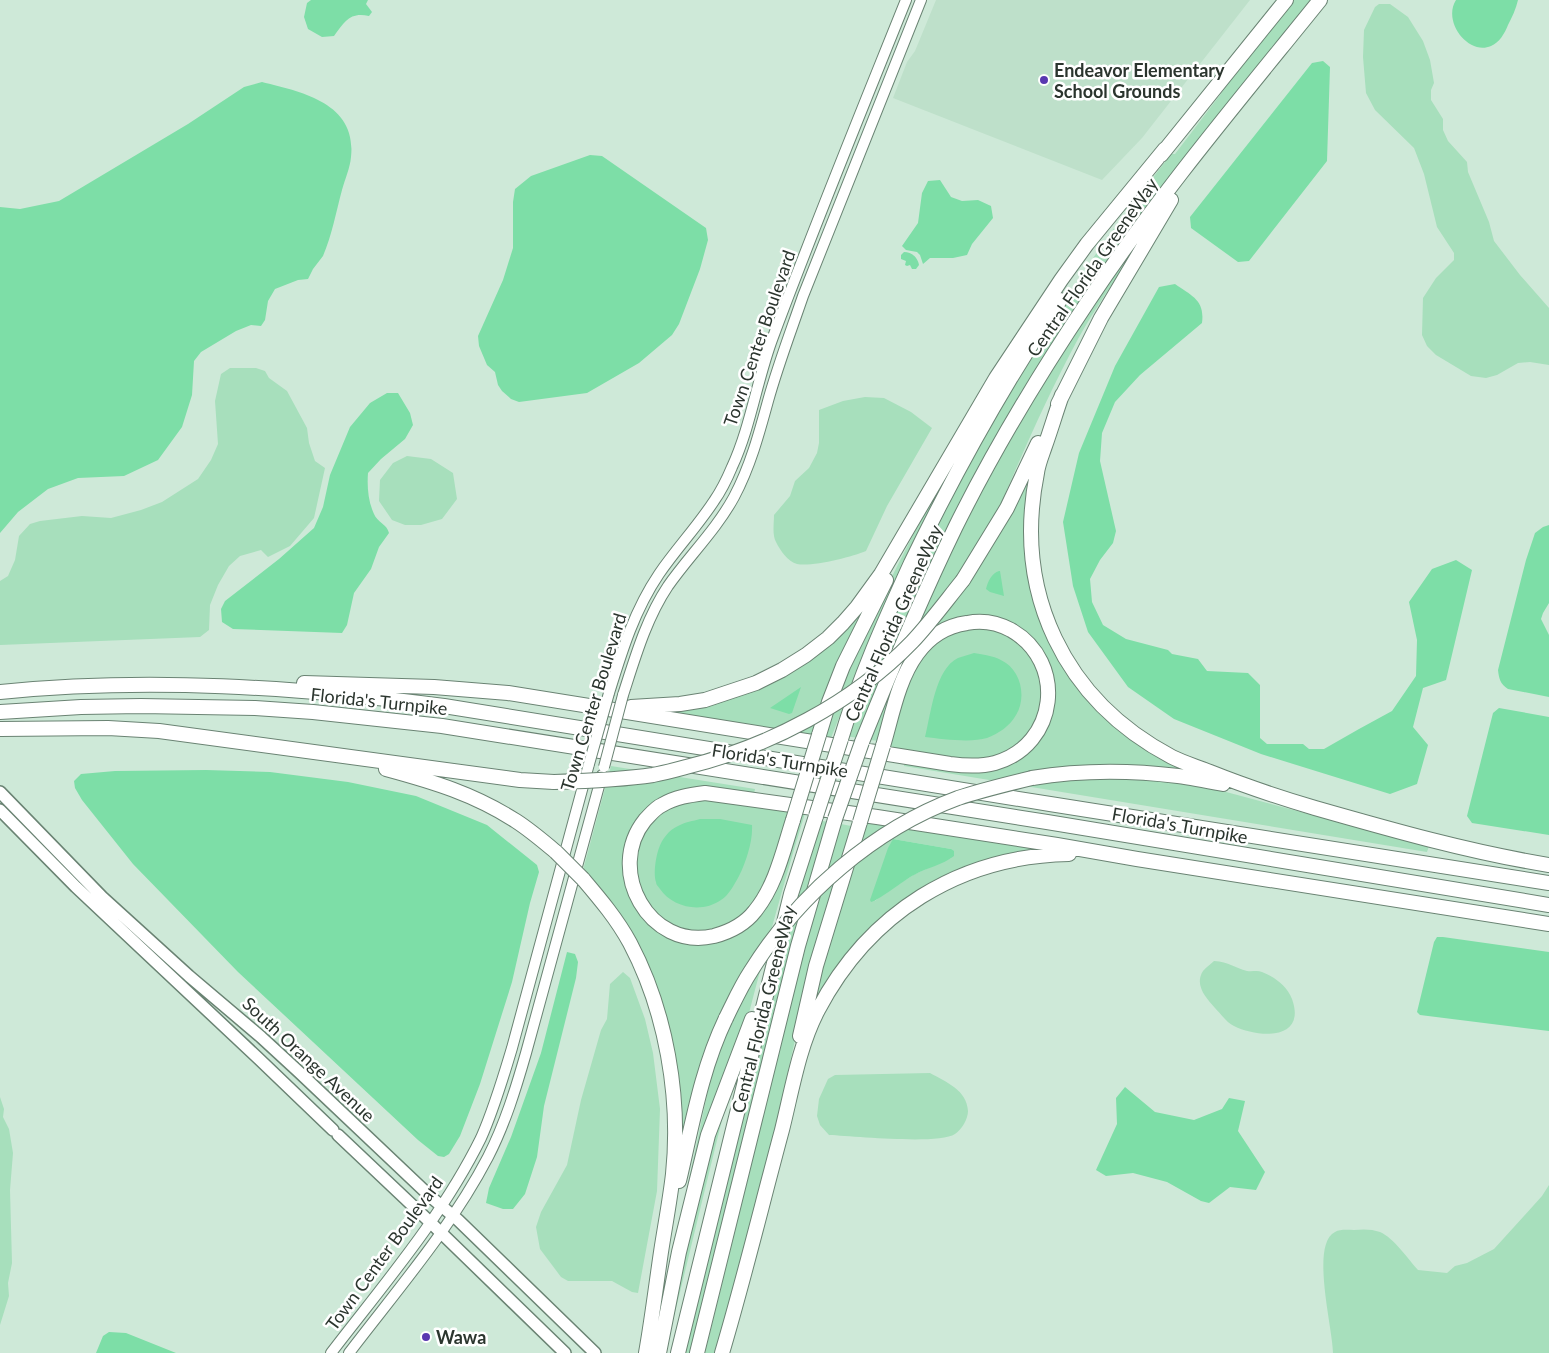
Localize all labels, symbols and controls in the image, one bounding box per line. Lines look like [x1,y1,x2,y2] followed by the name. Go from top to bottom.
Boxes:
[1054,59,1225,102] place label: Endeavor Elementary School Grounds
[1038,74,1050,86] marker: Endeavor Elementary School Grounds
[1022,173,1163,361] street label: Central Florida GreeneWay
[719,247,799,429] street label: Town Center Boulevard
[840,520,947,725] street label: Central Florida GreeneWay
[555,610,631,794] street label: Town Center Boulevard
[309,683,449,719] street label: Florida's Turnpike
[710,738,850,782] street label: Florida's Turnpike
[1110,802,1250,848] street label: Florida's Turnpike
[727,902,800,1115] street label: Central Florida GreeneWay
[238,992,380,1126] street label: South Orange Avenue
[321,1172,447,1334] street label: Town Center Boulevard
[436,1326,486,1348] place label: Wawa
[420,1331,432,1343] marker: Wawa

